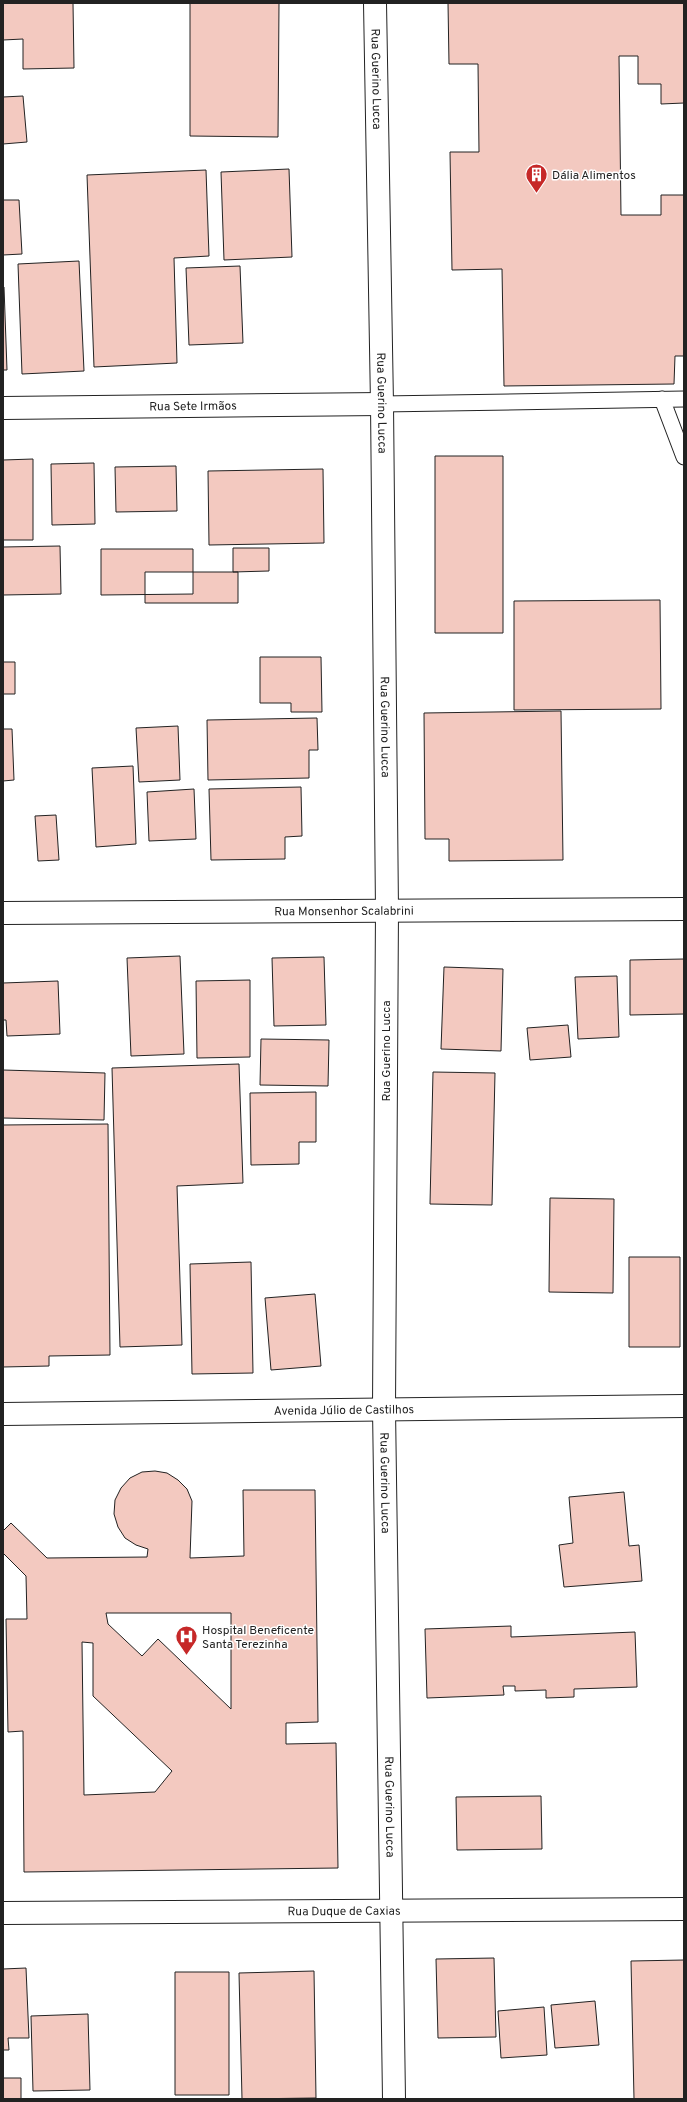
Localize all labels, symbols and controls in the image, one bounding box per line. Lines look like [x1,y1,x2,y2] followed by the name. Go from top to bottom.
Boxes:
[366,28,384,130] street label: Rua Guerino Lucca
[523,162,549,195] building icon: Dália Alimentos
[552,168,636,184] place label: Dália Alimentos
[372,352,389,454] street label: Rua Guerino Lucca
[149,399,237,415] street label: Rua Sete Irmãos
[376,676,393,778] street label: Rua Guerino Lucca
[274,904,414,920] street label: Rua Monsenhor Scalabrini
[379,1000,395,1102] street label: Rua Guerino Lucca
[274,1402,414,1420] street label: Avenida Júlio de Castilhos
[375,1432,393,1534] street label: Rua Guerino Lucca
[202,1623,314,1653] place label: Hospital Beneficente Santa Terezinha
[173,1624,199,1657] hospital icon: Hospital Beneficente Santa Terezinha
[380,1756,397,1858] street label: Rua Guerino Lucca
[287,1904,401,1920] street label: Rua Duque de Caxias

